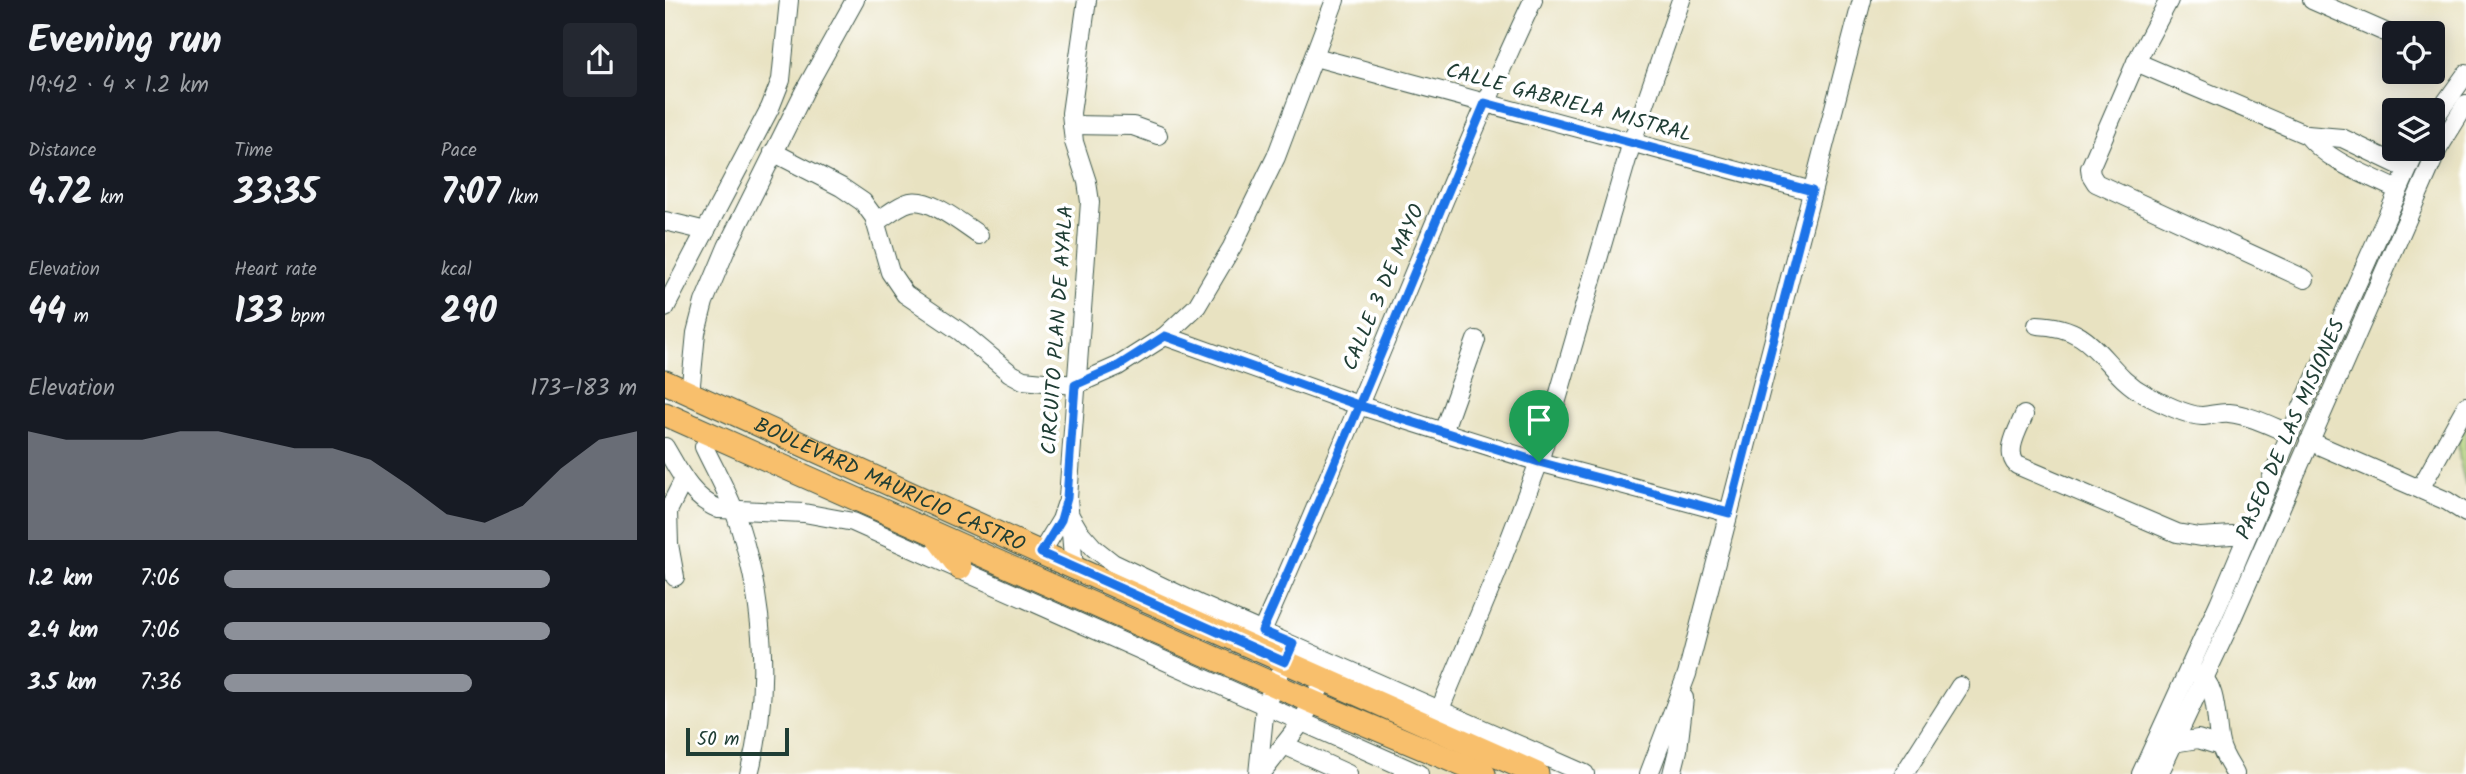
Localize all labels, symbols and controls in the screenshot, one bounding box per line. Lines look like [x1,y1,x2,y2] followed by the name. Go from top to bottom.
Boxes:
[28,12,222,72] text: Evening run
[2382,21,2445,161] map controls
[2382,21,2445,84] button: locate
[563,23,637,97] button: share
[1442,55,1695,152] street label: CALLE GABRIELA MISTRAL
[28,68,209,104] text: 19:42 · 4 × 1.2 km
[2382,98,2445,161] button: layers
[28,136,96,166] text: Distance
[234,136,273,166] text: Time
[441,136,477,166] text: Pace
[28,166,92,222] text: 4.72
[234,166,318,222] text: 33:35
[441,166,500,222] text: 7:07
[92,183,124,213] text: km
[500,183,539,213] text: /km
[1334,199,1434,376] street label: CALLE 3 DE MAYO
[1033,204,1084,456] street label: CIRCUITO PLAN DE AYALA
[28,255,100,285] text: Elevation
[234,255,317,285] text: Heart rate
[441,255,472,285] text: kcal
[28,285,66,341] text: 44
[234,285,283,341] text: 133
[441,285,497,341] text: 290
[66,302,89,332] text: m
[283,302,325,332] text: bpm
[2228,314,2355,545] street label: PASEO DE LAS MISIONES
[28,371,115,407] text: Elevation
[530,371,637,407] text: 173–183 m
[1509,390,1569,462] pin
[1520,401,1558,439] icon: arrive
[748,410,1030,562] street label: BOULEVARD MAURICIO CASTRO
[28,561,93,597] text: 1.2 km
[140,561,181,597] text: 7:06
[28,613,98,649] text: 2.4 km
[140,613,181,649] text: 7:06
[28,665,97,701] text: 3.5 km
[140,665,182,701] text: 7:36
[686,725,789,757] scale bar
[697,725,739,755] text: 50 m

